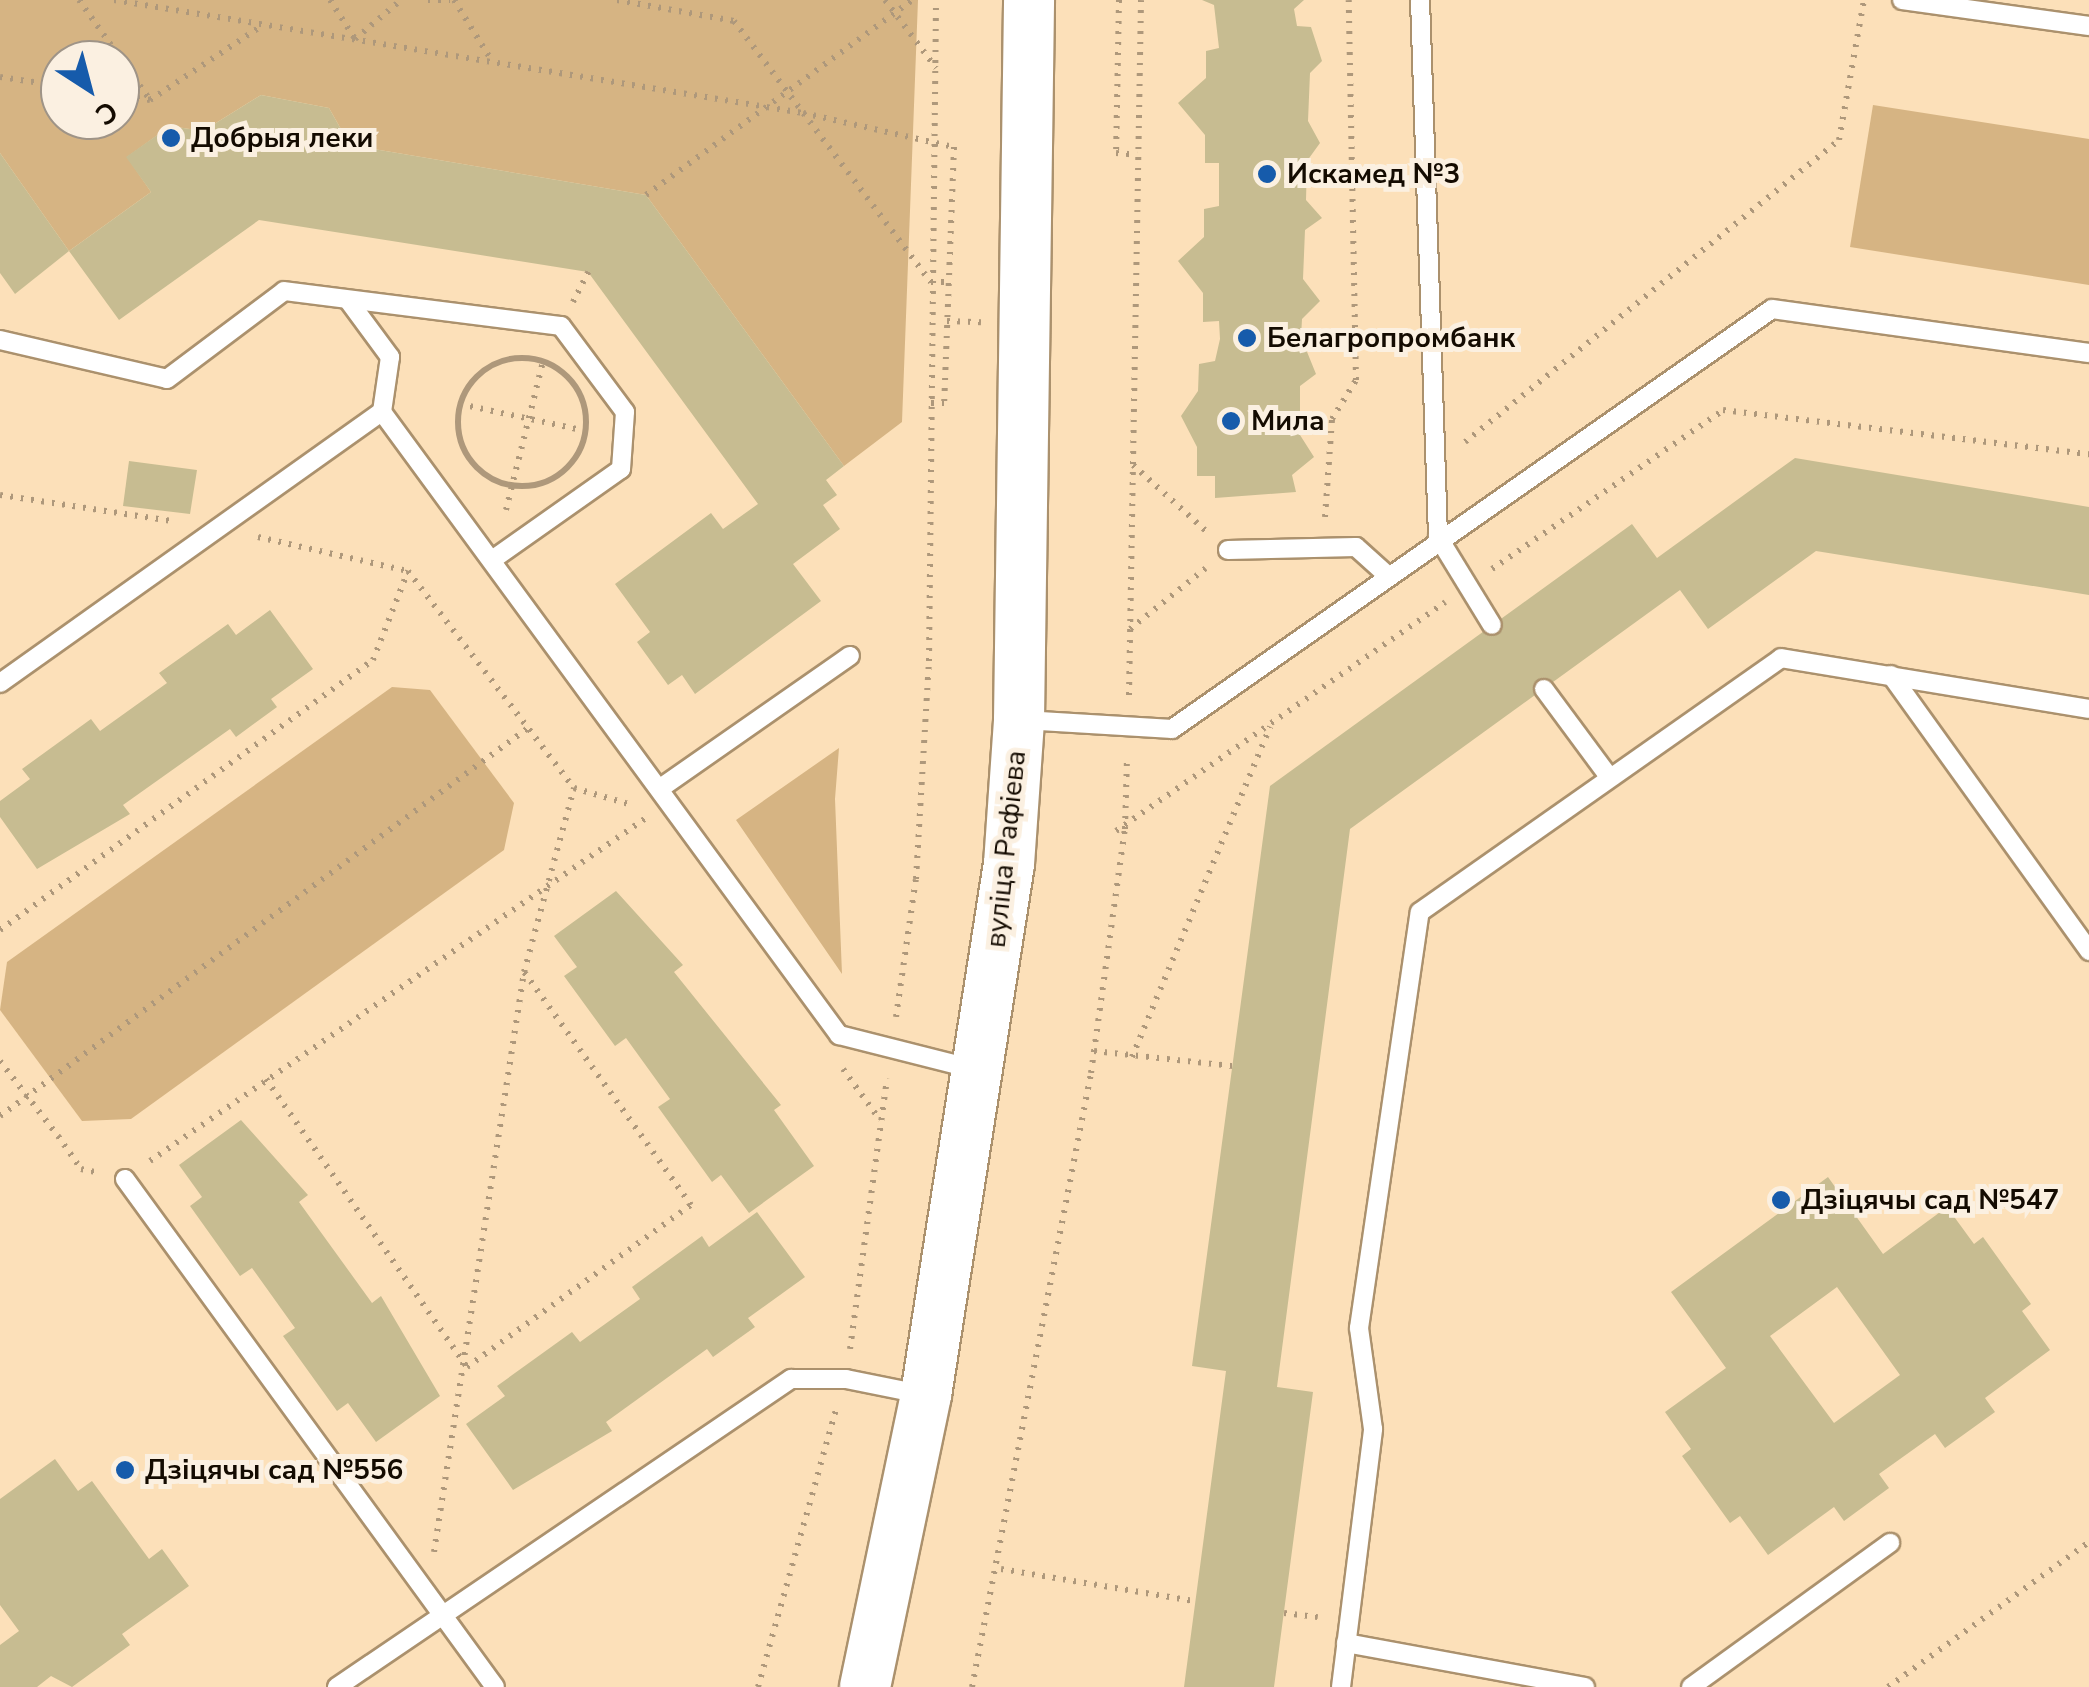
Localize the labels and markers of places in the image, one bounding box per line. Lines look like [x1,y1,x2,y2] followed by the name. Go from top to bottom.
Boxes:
[191,121,373,155] place label: Добрыя леки
[160,127,182,149] marker: Добрыя леки
[1287,157,1460,191] place label: Искамед №3
[1256,163,1278,185] marker: Искамед №3
[1267,321,1515,355] place label: Белагропромбанк
[1236,327,1258,349] marker: Белагропромбанк
[1251,404,1325,438] place label: Мила
[1220,410,1242,432] marker: Мила
[1801,1183,2059,1217] place label: Дзіцячы сад №547
[1770,1189,1792,1211] marker: Дзіцячы сад №547
[145,1453,403,1487] place label: Дзіцячы сад №556
[114,1459,136,1481] marker: Дзіцячы сад №556

